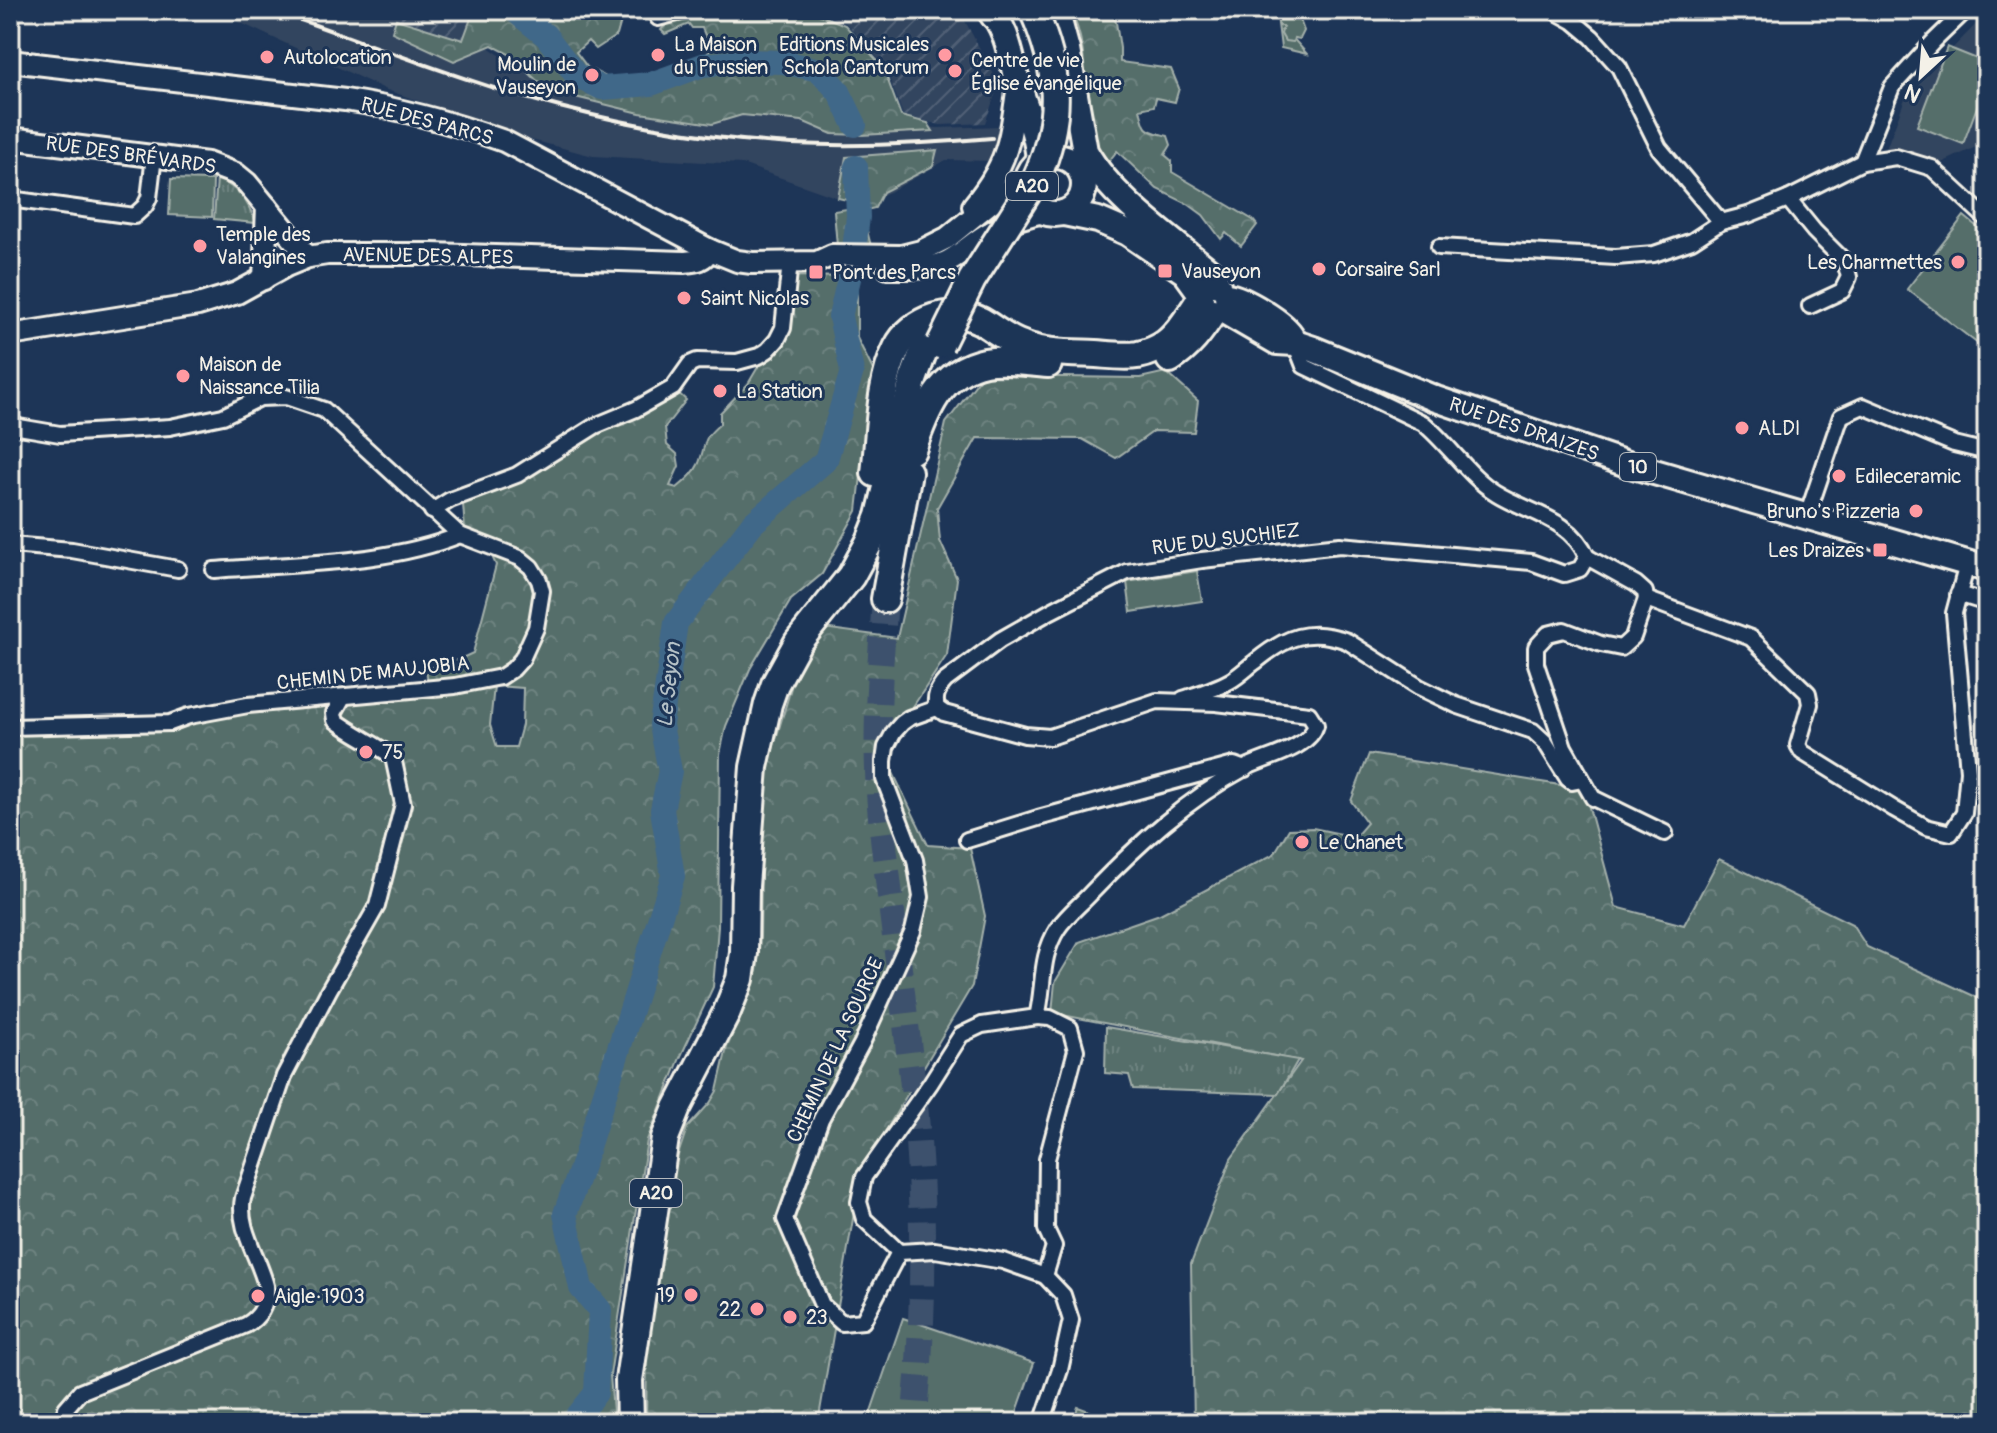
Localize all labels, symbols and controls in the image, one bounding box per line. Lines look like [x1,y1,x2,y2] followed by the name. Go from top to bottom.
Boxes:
[674,32,768,80] place label: La Maison du Prussien
[779,32,929,80] place label: Editions Musicales Schola Cantorum
[1881,36,1961,116] north arrow
[283,45,392,70] place label: Autolocation
[649,46,667,64] marker: La Maison du Prussien
[936,46,954,64] marker: Editions Musicales Schola Cantorum
[258,48,276,66] marker: Autolocation
[971,48,1122,96] place label: Centre de vie Église évangélique
[496,52,576,100] place label: Moulin de Vauseyon
[946,62,964,80] marker: Centre de vie Église évangélique
[583,66,601,84] marker: Moulin de Vauseyon
[1900,77,1925,109] text: N
[358,91,496,151] street label: RUE DES PARCS
[44,131,218,179] street label: RUE DES BRÉVARDS
[1006,172,1058,200] road number: A20
[216,222,311,270] place label: Temple des Valangines
[191,237,209,255] marker: Temple des Valangines
[342,242,514,270] street label: AVENUE DES ALPES
[1807,250,1942,275] place label: Les Charmettes
[1949,253,1967,271] marker: Les Charmettes
[1335,257,1441,282] place label: Corsaire Sarl
[1181,259,1261,284] place label: Vauseyon
[832,260,956,285] place label: Pont des Parcs
[1310,260,1328,278] marker: Corsaire Sarl
[1156,262,1174,280] marker: Vauseyon
[807,263,825,281] marker: Pont des Parcs
[700,286,809,311] place label: Saint Nicolas
[675,289,693,307] marker: Saint Nicolas
[199,352,320,400] place label: Maison de Naissance Tilia
[174,367,192,385] marker: Maison de Naissance Tilia
[736,379,823,404] place label: La Station
[711,382,729,400] marker: La Station
[1446,392,1602,466] street label: RUE DES DRAIZES
[1758,416,1800,441] place label: ALDI
[1733,419,1751,437] marker: ALDI
[1620,453,1656,481] road number: 10
[1855,464,1961,489] place label: Edileceramic
[1830,467,1848,485] marker: Edileceramic
[1766,499,1900,524] place label: Bruno's Pizzeria
[1907,502,1925,520] marker: Bruno's Pizzeria
[1150,517,1302,561] street label: RUE DU SUCHIEZ
[1768,538,1864,563] place label: Les Draizes
[1871,541,1889,559] marker: Les Draizes
[651,640,688,729] water label: Le Seyon
[276,650,471,696] street label: CHEMIN DE MAUJOBIA
[382,740,403,765] place label: 75
[357,743,375,761] marker: 75
[1318,830,1404,855] place label: Le Chanet
[1293,833,1311,851] marker: Le Chanet
[781,954,889,1146] street label: CHEMIN DE LA SOURCE
[630,1179,682,1207] road number: A20
[657,1283,675,1308] place label: 19
[274,1284,365,1309] place label: Aigle·1903
[682,1286,700,1304] marker: 19
[249,1287,267,1305] marker: Aigle·1903
[719,1297,741,1322] place label: 22
[748,1300,766,1318] marker: 22
[806,1305,828,1330] place label: 23
[781,1308,799,1326] marker: 23

